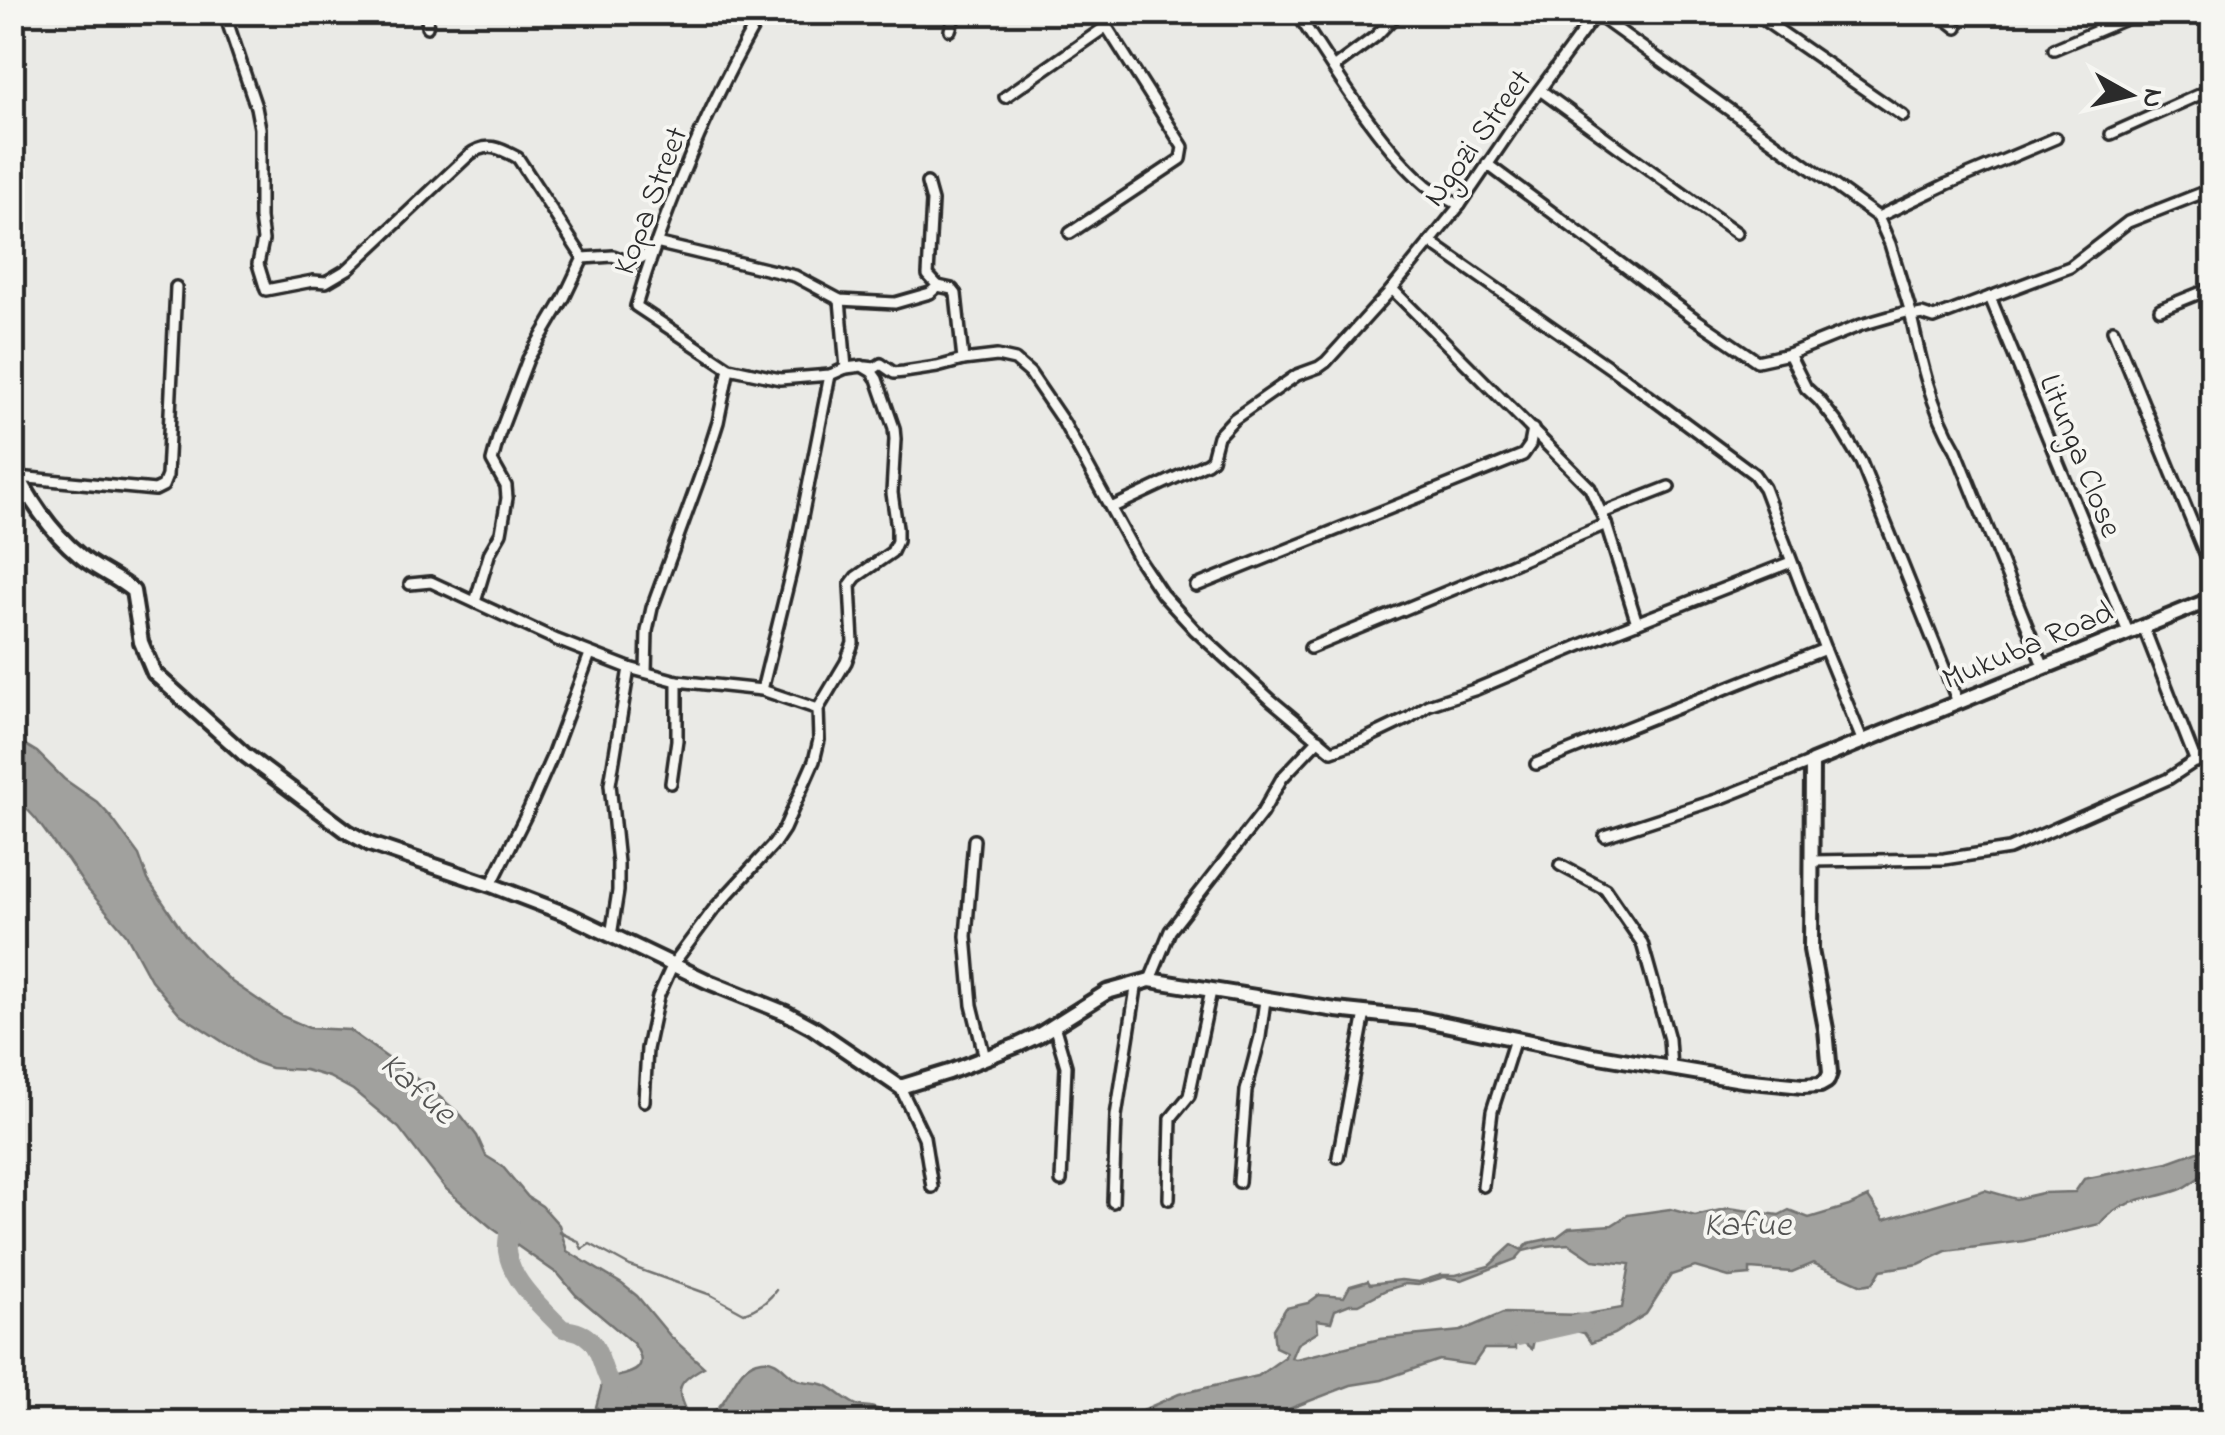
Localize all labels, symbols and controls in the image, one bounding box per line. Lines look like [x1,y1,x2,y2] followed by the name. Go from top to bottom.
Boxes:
[2080,45,2180,145] north arrow
[1413,60,1545,218] street label: Ngozi Street
[2130,86,2173,110] text: N
[602,120,702,282] street label: Kopa Street
[2025,368,2133,546] street label: Litunga Close
[1936,590,2121,704] street label: Mukuba Road
[367,1041,467,1139] water label: Kafue
[1703,1201,1792,1252] water label: Kafue

